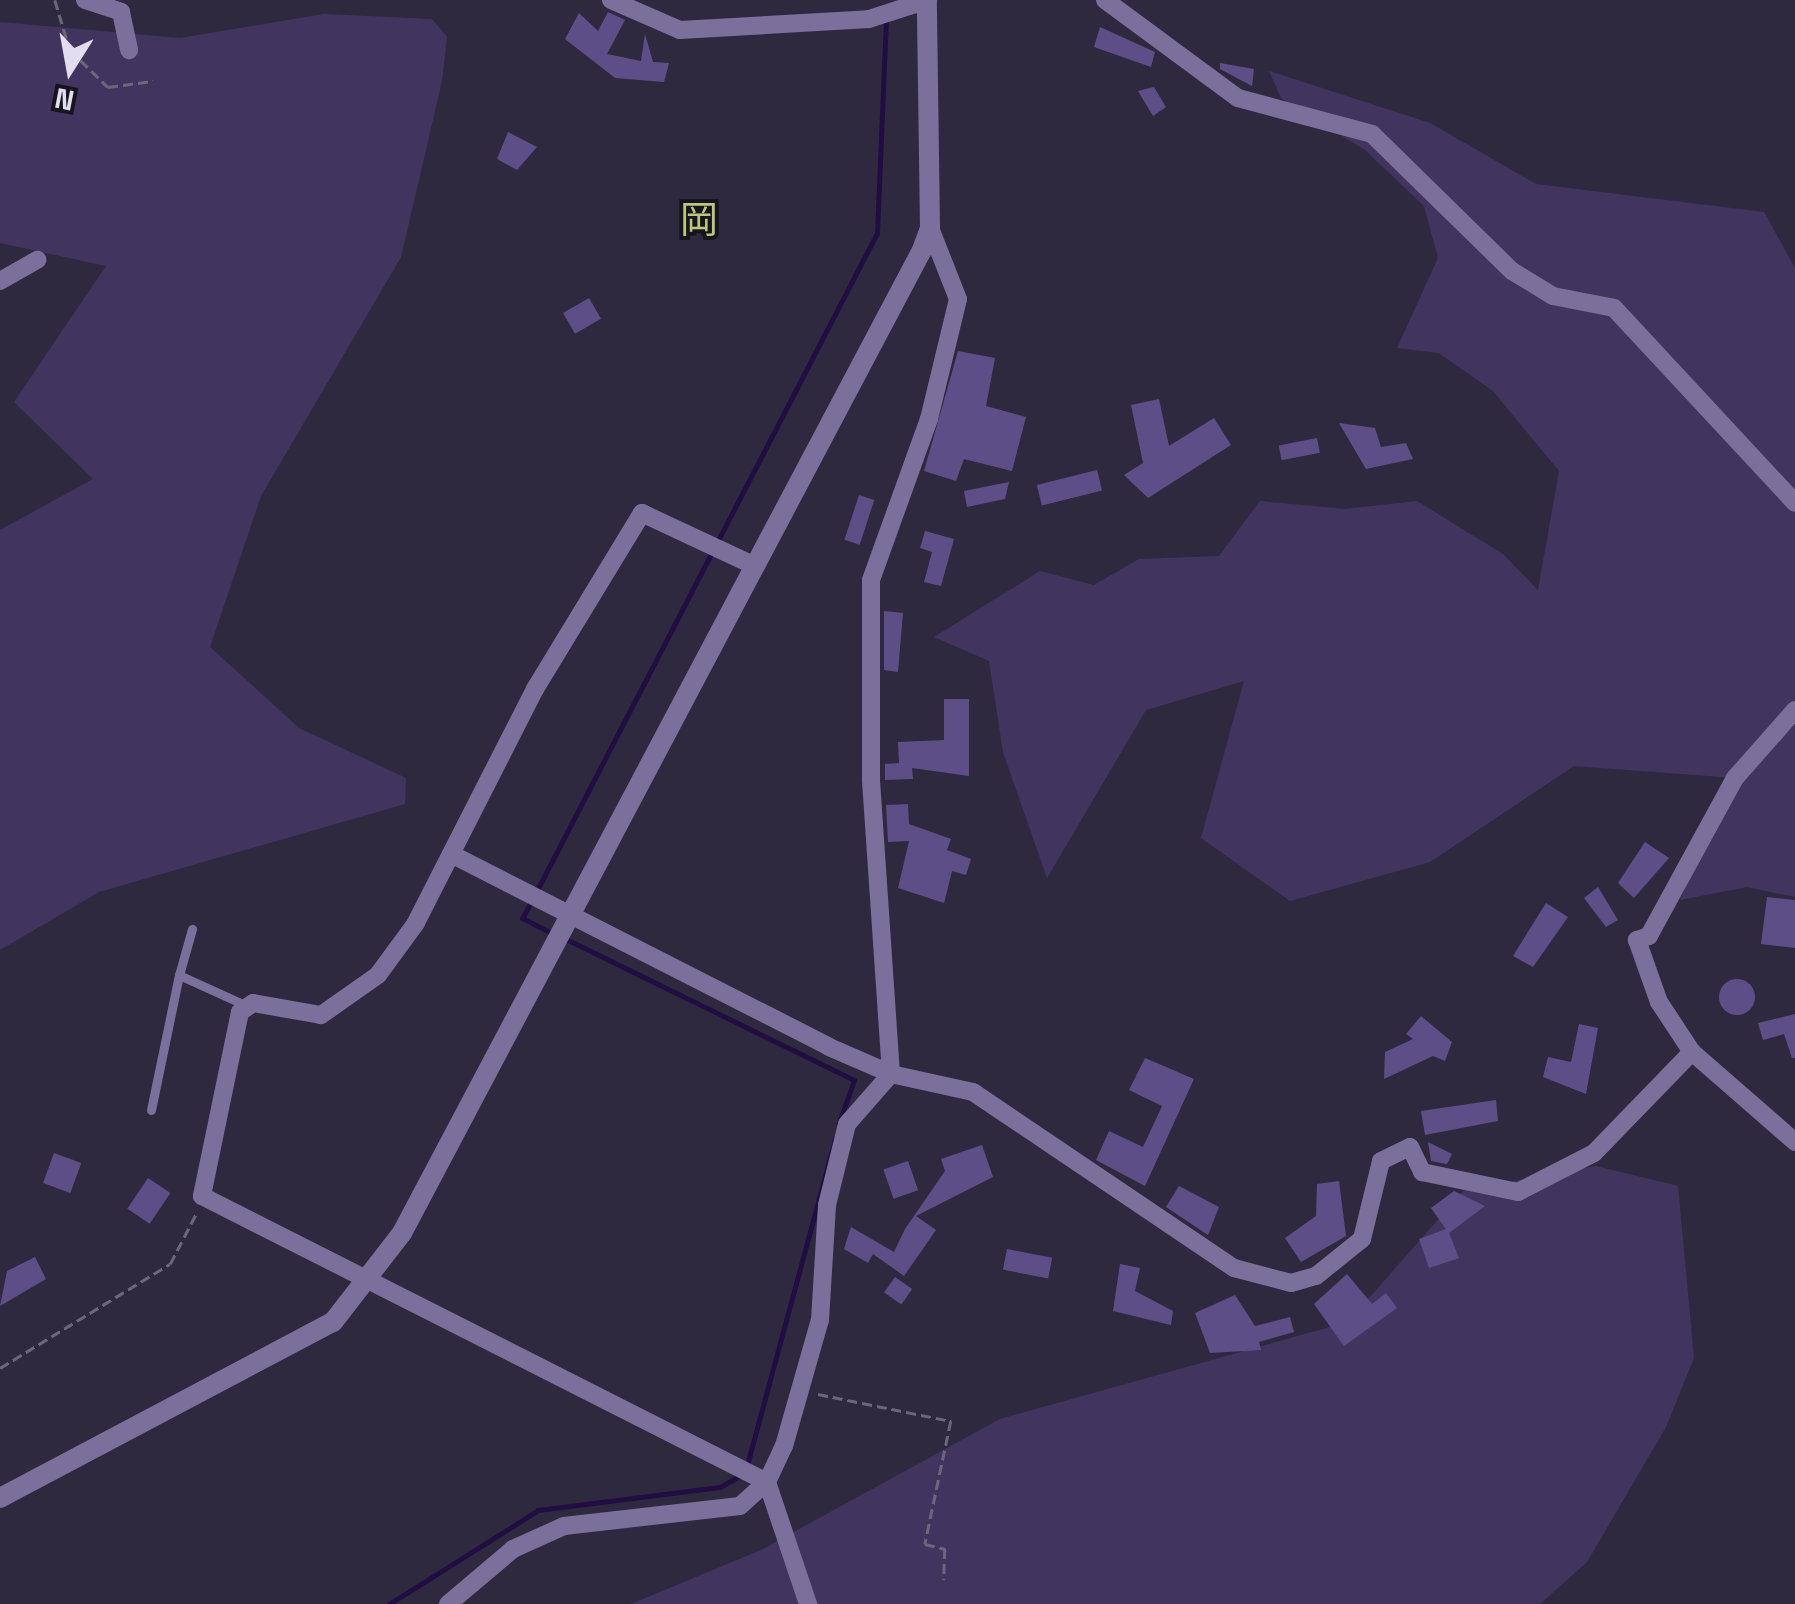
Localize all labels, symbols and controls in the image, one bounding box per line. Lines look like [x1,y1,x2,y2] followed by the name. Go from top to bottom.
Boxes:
[20,20,120,120] north arrow
[52,80,77,119] text: N
[680,198,718,244] district label: 岡

